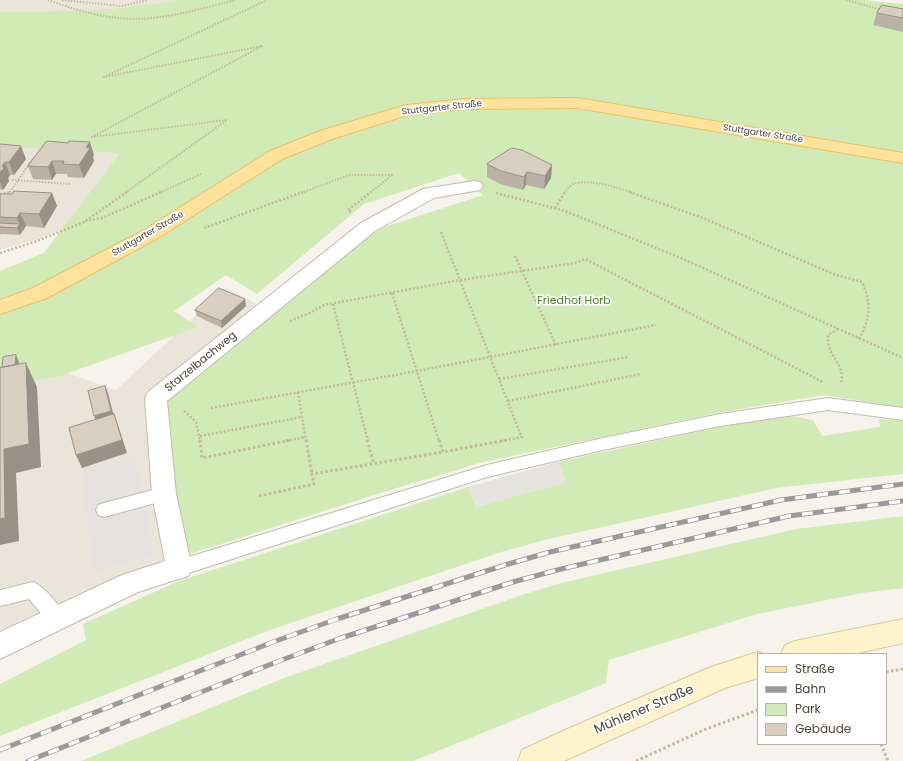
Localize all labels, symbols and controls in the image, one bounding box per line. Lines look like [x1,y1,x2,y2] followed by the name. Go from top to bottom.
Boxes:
[401,98,483,118] street label: Stuttgarter Straße
[722,122,804,146] street label: Stuttgarter Straße
[110,209,186,259] street label: Stuttgarter Straße
[537,294,611,308] park label: Friedhof Horb
[162,329,240,395] street label: Starzelbachweg
[757,653,887,745] legend
[795,660,835,677] text: Straße
[795,680,826,697] text: Bahn
[592,682,696,738] street label: Mühlener Straße
[795,700,821,717] text: Park
[795,720,851,737] text: Gebäude

